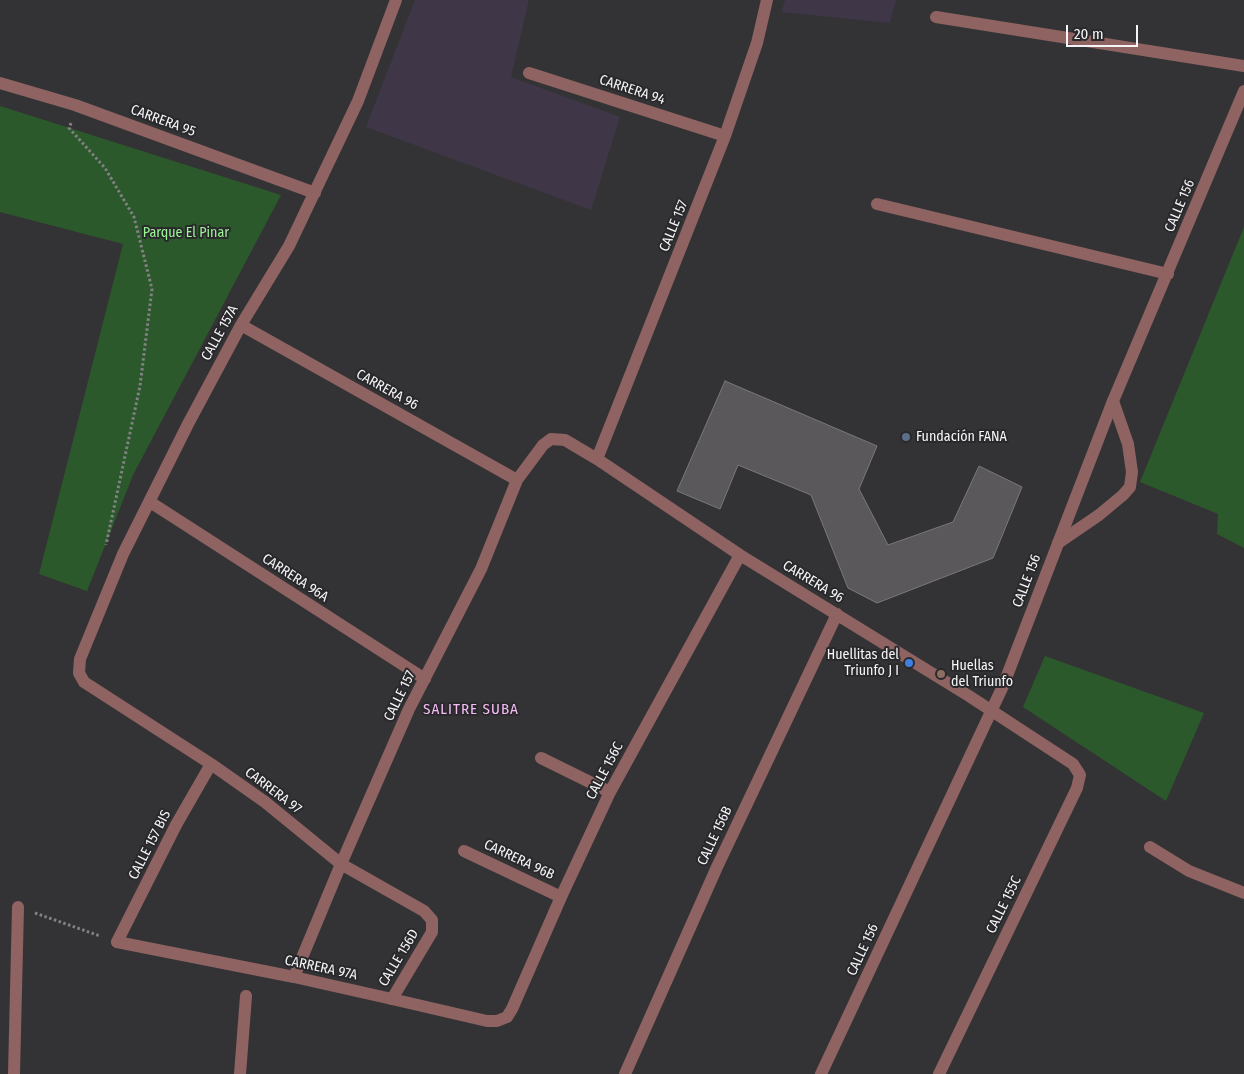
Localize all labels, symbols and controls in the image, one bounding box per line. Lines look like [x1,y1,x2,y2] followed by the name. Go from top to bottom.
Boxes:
[1069,15,1142,47] scale bar
[1074,25,1104,43] text: 20 m
[597,71,667,109] street label: CARRERA 94
[128,102,198,140] street label: CARRERA 95
[1161,177,1199,235] street label: CALLE 156
[656,198,692,254] street label: CALLE 157
[143,225,229,241] park label: Parque El Pinar
[198,302,242,364] street label: CALLE 157A
[353,366,421,414] street label: CARRERA 96
[916,429,1007,445] place label: Fundación FANA
[900,431,912,443] marker: Fundación FANA
[259,550,331,606] street label: CARRERA 96A
[1009,552,1045,610] street label: CALLE 156
[779,557,847,607] street label: CARRERA 96
[827,647,899,680] place label: Huellitas del Triunfo J I
[903,657,915,669] marker: Huellitas del Triunfo J I
[951,658,1013,690] place label: Huellas del Triunfo
[381,668,419,724] street label: CALLE 157
[935,668,947,680] marker: Huellas del Triunfo
[422,701,520,719] district label: SALITRE SUBA
[583,739,627,803] street label: CALLE 156C
[241,764,305,818] street label: CARRERA 97
[694,804,736,868] street label: CALLE 156B
[125,808,175,882] street label: CALLE 157 BIS
[481,836,557,884] street label: CARRERA 96B
[983,873,1025,937] street label: CALLE 155C
[844,921,882,979] street label: CALLE 156
[375,926,423,990] street label: CALLE 156D
[283,952,359,984] street label: CARRERA 97A

